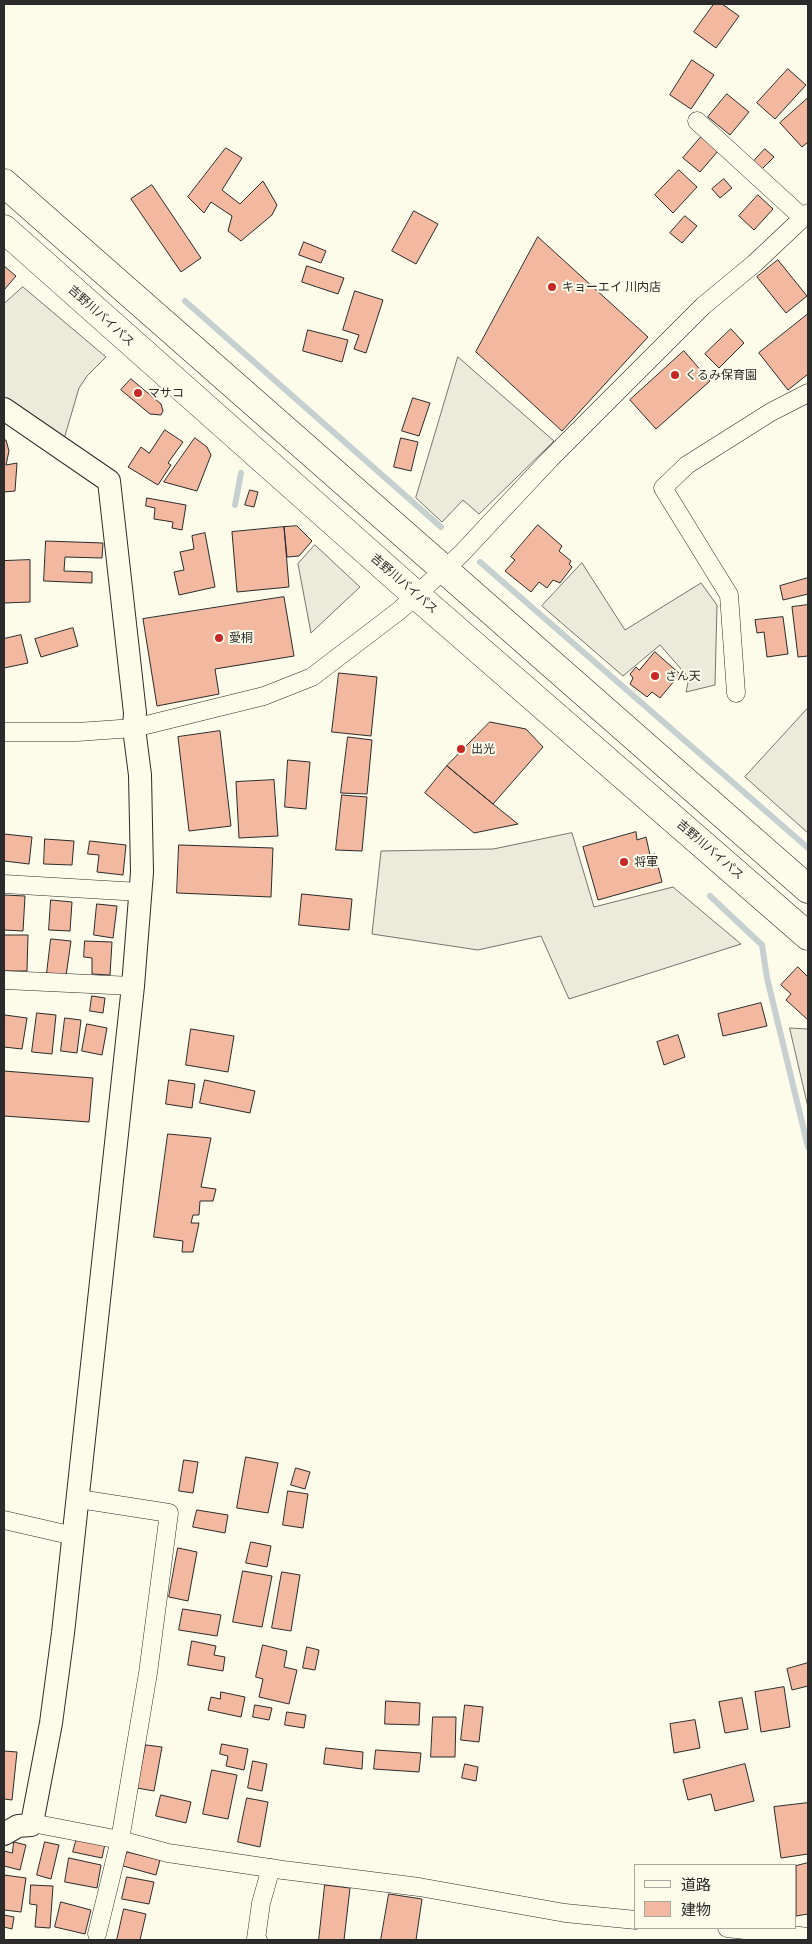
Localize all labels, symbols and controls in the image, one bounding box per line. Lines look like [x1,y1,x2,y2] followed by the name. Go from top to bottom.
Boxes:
[562,280,661,294] place label: キョーエイ 川内店
[546,281,558,293] marker: キョーエイ 川内店
[65,283,137,349] street label: 吉野川バイパス
[685,368,757,382] place label: くるみ保育園
[669,369,681,381] marker: くるみ保育園
[148,386,184,400] place label: マサコ
[132,387,144,399] marker: マサコ
[368,551,440,617] street label: 吉野川バイパス
[229,631,253,645] place label: 愛桐
[213,632,225,644] marker: 愛桐
[665,669,701,683] place label: さん天
[649,670,661,682] marker: さん天
[471,742,495,756] place label: 出光
[455,743,467,755] marker: 出光
[674,817,746,883] street label: 吉野川バイパス
[634,855,658,869] place label: 将軍
[618,856,630,868] marker: 将軍
[634,1864,797,1929] legend
[681,1876,711,1894] text: 道路
[681,1901,711,1919] text: 建物

